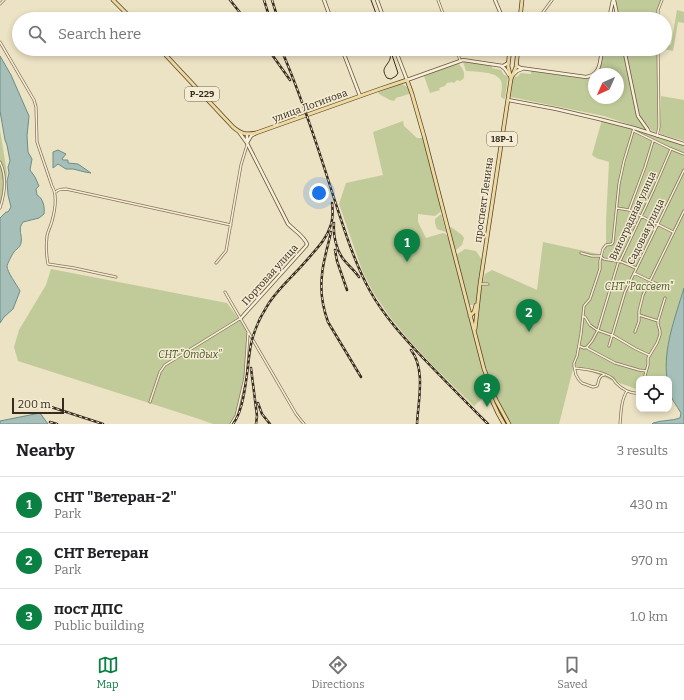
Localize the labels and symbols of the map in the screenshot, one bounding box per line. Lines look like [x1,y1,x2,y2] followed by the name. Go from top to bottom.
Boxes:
[588,68,624,104] north arrow
[185,87,219,101] road number: Р-229
[270,87,350,125] street label: улица Логинова
[487,132,517,146] road number: 18Р-1
[472,156,496,243] street label: проспект Ленина
[607,169,659,262] street label: Виноградная улица
[309,183,329,203] your location
[625,197,667,267] street label: Садовая улица
[394,229,420,262] pin: 1
[239,242,301,308] street label: Портовая улица
[605,281,673,293] park label: СНТ "Рассвет"
[516,299,542,332] pin: 2
[158,349,222,361] park label: СНТ "Отдых"
[474,374,500,407] pin: 3
[12,396,64,415] scale bar

